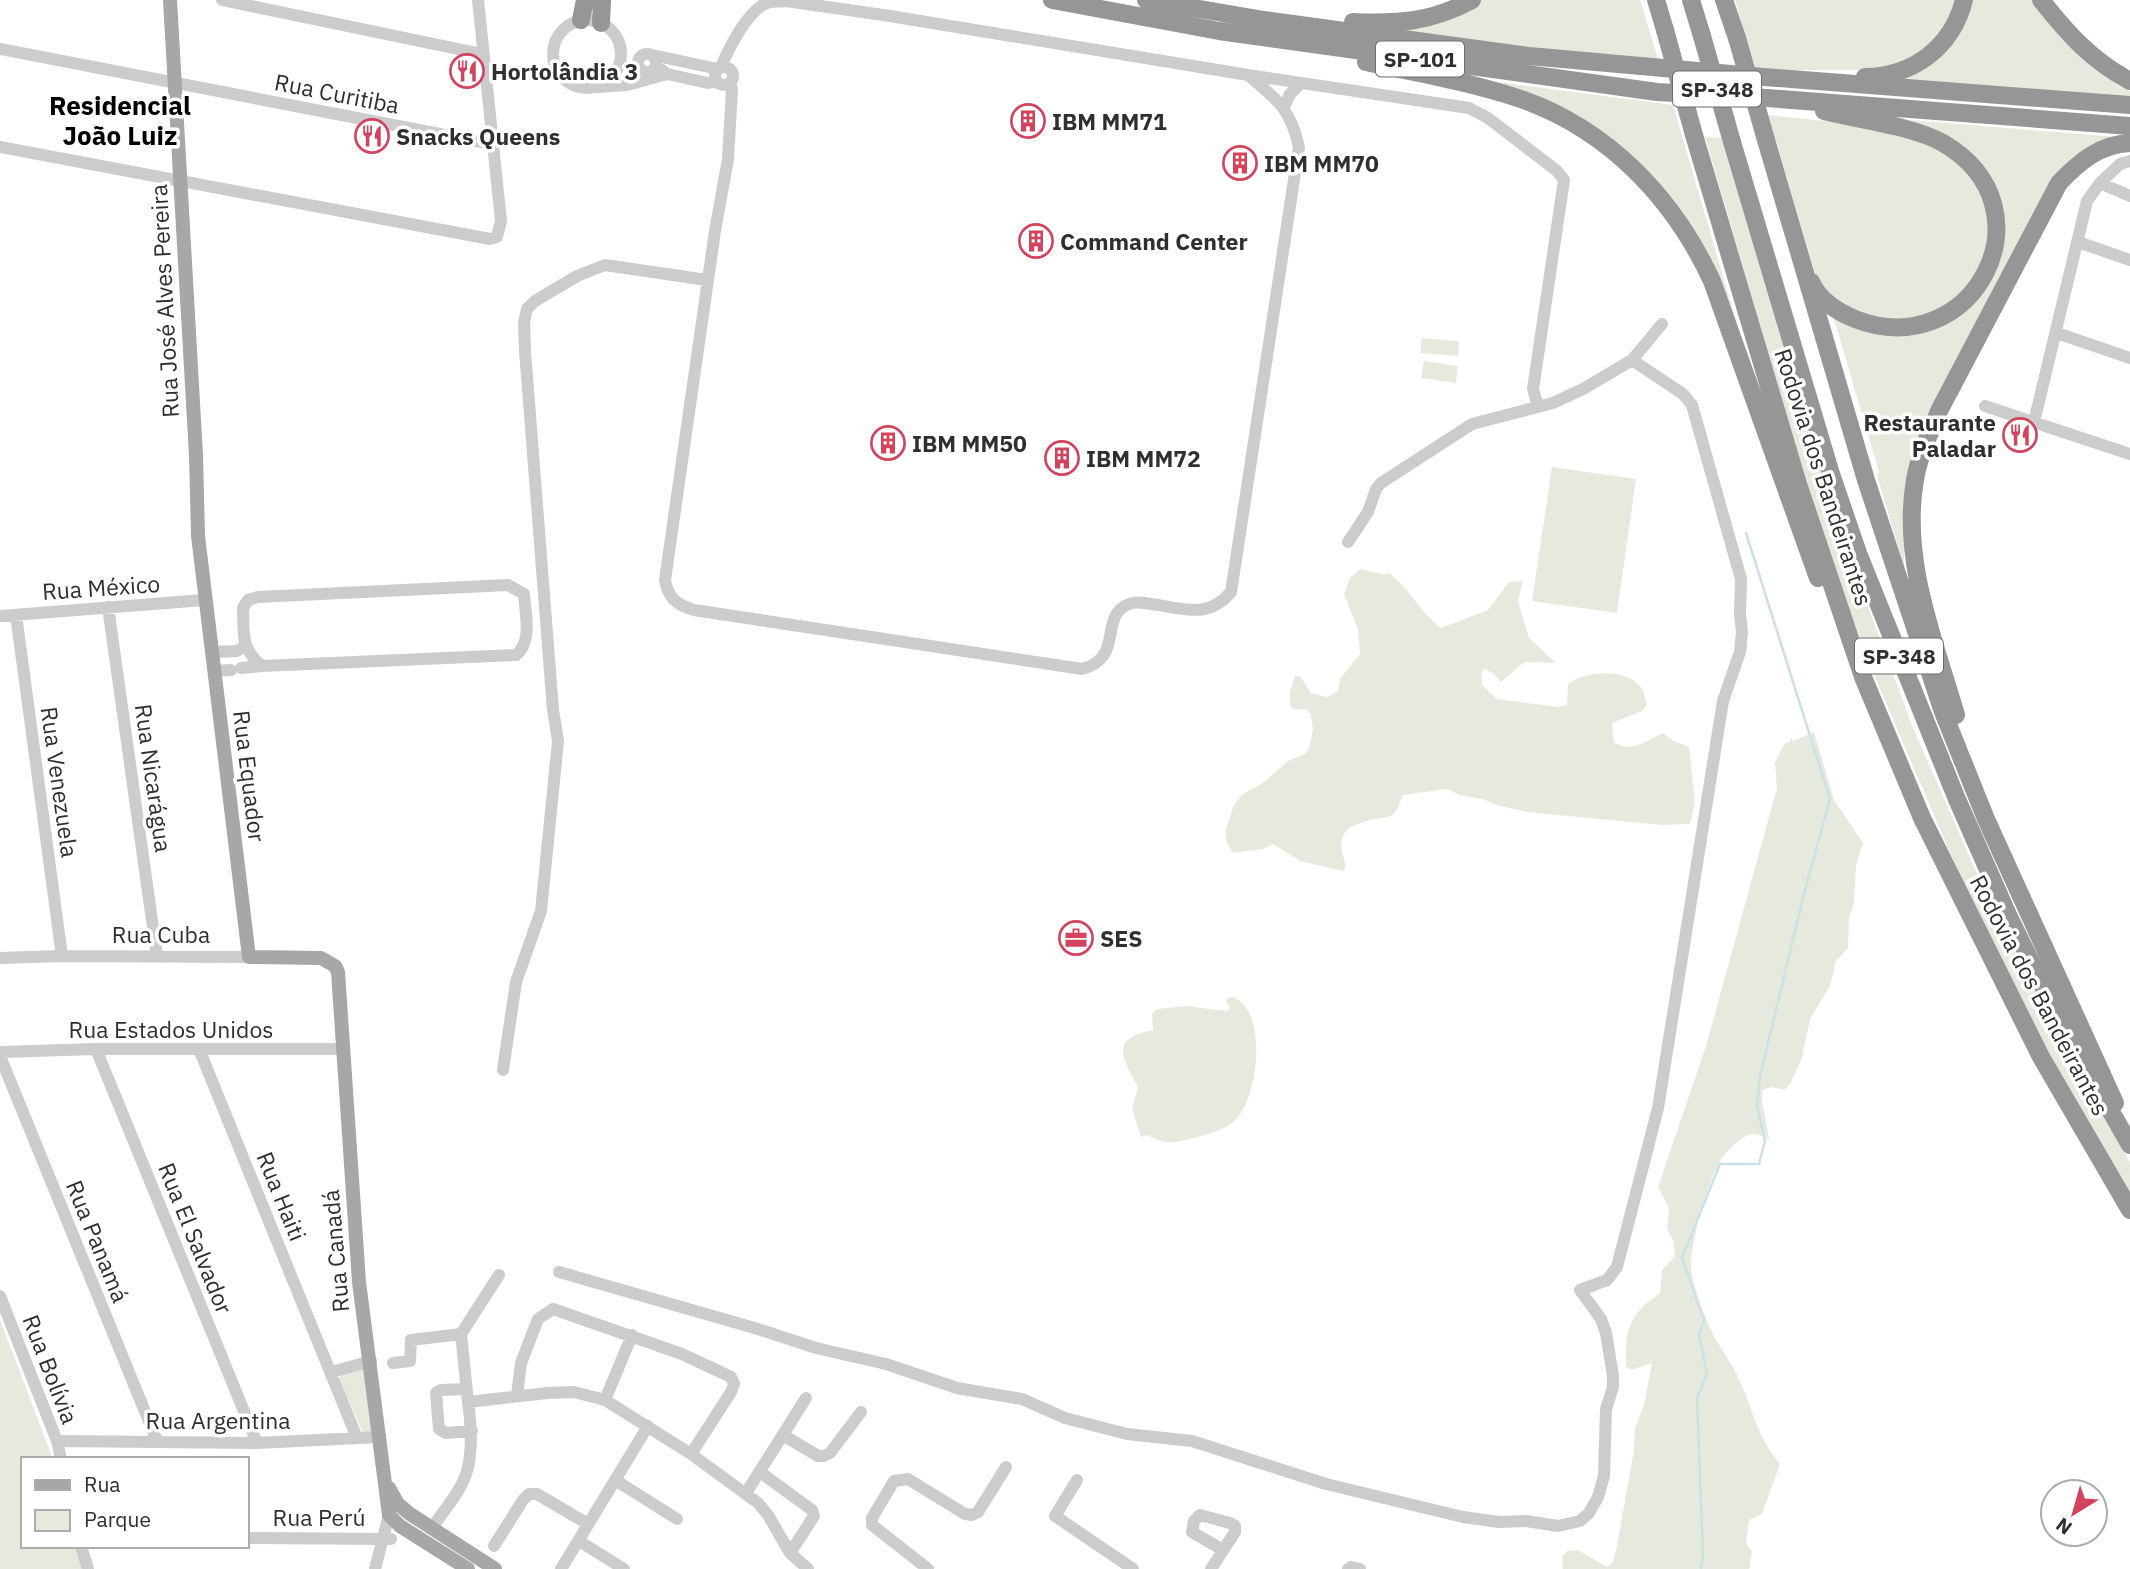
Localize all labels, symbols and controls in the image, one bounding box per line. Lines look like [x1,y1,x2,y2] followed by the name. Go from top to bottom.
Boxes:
[1376,42,1464,76] road number: SP-101
[448,52,486,90] restaurant icon: Hortolândia 3
[491,56,638,86] place label: Hortolândia 3
[272,66,402,120] street label: Rua Curitiba
[1673,72,1761,106] road number: SP-348
[49,88,191,152] district label: Residencial João Luiz
[1009,102,1047,140] building icon: IBM MM71
[1052,106,1167,136] place label: IBM MM71
[353,117,391,155] restaurant icon: Snacks Queens
[396,121,560,151] place label: Snacks Queens
[1221,144,1259,182] building icon: IBM MM70
[1264,148,1379,178] place label: IBM MM70
[143,183,185,419] street label: Rua José Alves Pereira
[1017,222,1055,260] building icon: Command Center
[1060,226,1248,256] place label: Command Center
[1768,345,1880,609] street label: Rodovia dos Bandeirantes
[1863,407,1996,463] place label: Restaurante Paladar
[2001,416,2039,454] restaurant icon: Restaurante Paladar
[869,424,907,462] building icon: IBM MM50
[912,428,1027,458] place label: IBM MM50
[1043,439,1081,477] building icon: IBM MM72
[1086,443,1201,473] place label: IBM MM72
[41,568,161,606] street label: Rua México
[1855,638,1943,674] road number: SP-348
[129,702,179,854] street label: Rua Nicarágua
[35,705,85,859] street label: Rua Venezuela
[227,709,273,844] street label: Rua Equador
[1964,869,2116,1121] street label: Rodovia dos Bandeirantes
[112,919,210,949] street label: Rua Cuba
[1057,919,1095,957] office icon: SES
[1100,923,1143,953] place label: SES
[69,1014,273,1044] street label: Rua Estados Unidos
[251,1147,313,1245] street label: Rua Haiti
[152,1158,240,1318] street label: Rua El Salvador
[60,1175,136,1307] street label: Rua Panamá
[315,1188,355,1314] street label: Rua Canadá
[16,1310,86,1428] street label: Rua Bolívia
[145,1405,291,1435] street label: Rua Argentina
[21,1457,248,1548] legend
[84,1470,121,1498] text: Rua
[2039,1478,2109,1548] north arrow
[272,1502,366,1532] street label: Rua Perú
[84,1505,151,1533] text: Parque
[2051,1513,2076,1540] text: N

